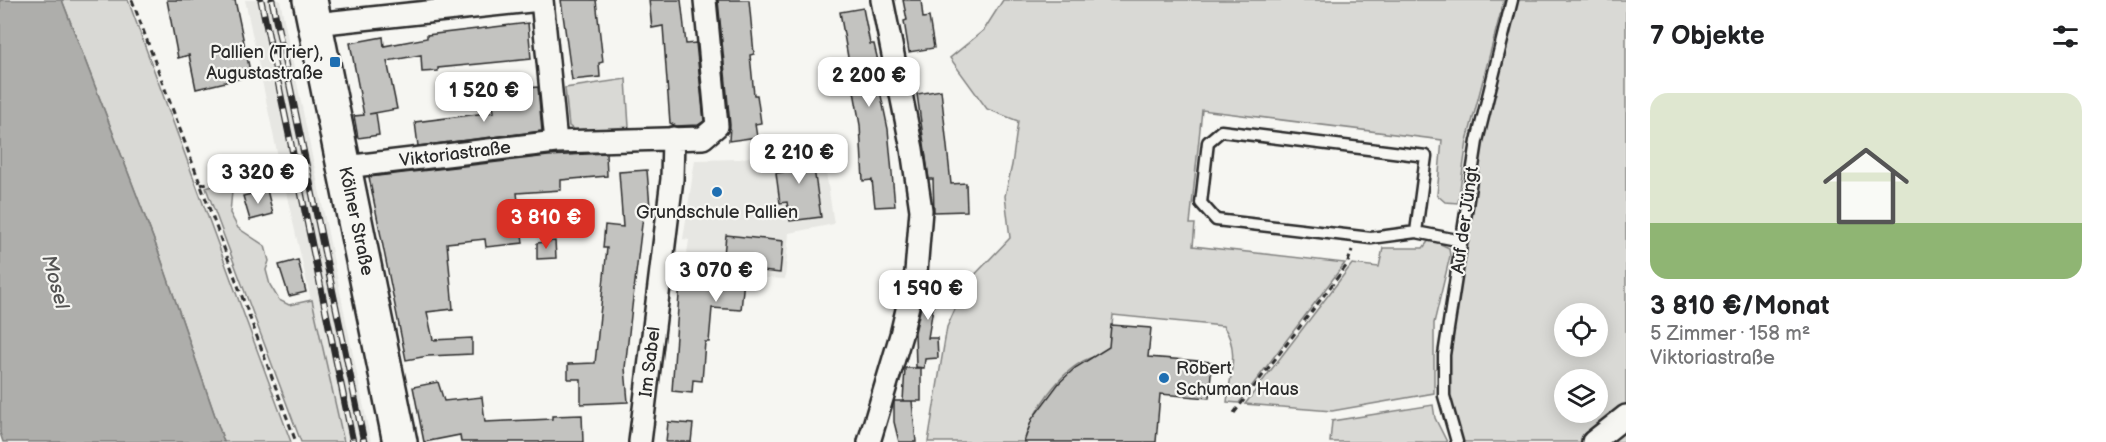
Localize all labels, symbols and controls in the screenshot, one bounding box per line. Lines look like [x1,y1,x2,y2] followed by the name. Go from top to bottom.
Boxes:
[2049,20,2082,53] icon: filters
[1650,21,1765,52] text: 7 Objekte
[206,42,323,84] place label: Pallien (Trier), Augustastraße
[328,55,342,69] marker: Pallien (Trier), Augustastraße
[814,57,924,108] pin: 2 200 €
[832,64,906,88] text: 2 200 €
[429,72,539,123] pin: 1 520 €
[449,79,519,103] text: 1 520 €
[1812,132,1920,240] icon: home
[744,134,854,185] pin: 2 210 €
[398,137,512,171] street label: Viktoriastraße
[764,141,834,165] text: 2 210 €
[203,154,313,205] pin: 3 320 €
[221,161,295,185] text: 3 320 €
[1447,164,1483,275] street label: Auf der Jüngt
[334,165,378,278] street label: Kölner Straße
[710,185,724,199] marker: Grundschule Pallien
[491,199,601,250] pin: 3 810 €
[636,202,798,223] place label: Grundschule Pallien
[511,206,581,230] text: 3 810 €
[36,252,74,313] water label: Mosel
[661,252,771,303] pin: 3 070 €
[679,259,753,283] text: 3 070 €
[873,270,983,321] pin: 1 590 €
[893,277,963,301] text: 1 590 €
[1650,291,1829,322] text: 3 810 €/Monat
[1554,303,1608,423] map controls
[1554,303,1608,357] button: locate
[1650,322,1810,346] text: 5 Zimmer · 158 m²
[635,326,665,398] street label: Im Sabel
[1650,346,1775,370] text: Viktoriastraße
[1176,358,1299,400] place label: Robert Schuman Haus
[1554,369,1608,423] button: layers
[1157,371,1171,385] marker: Robert Schuman Haus

